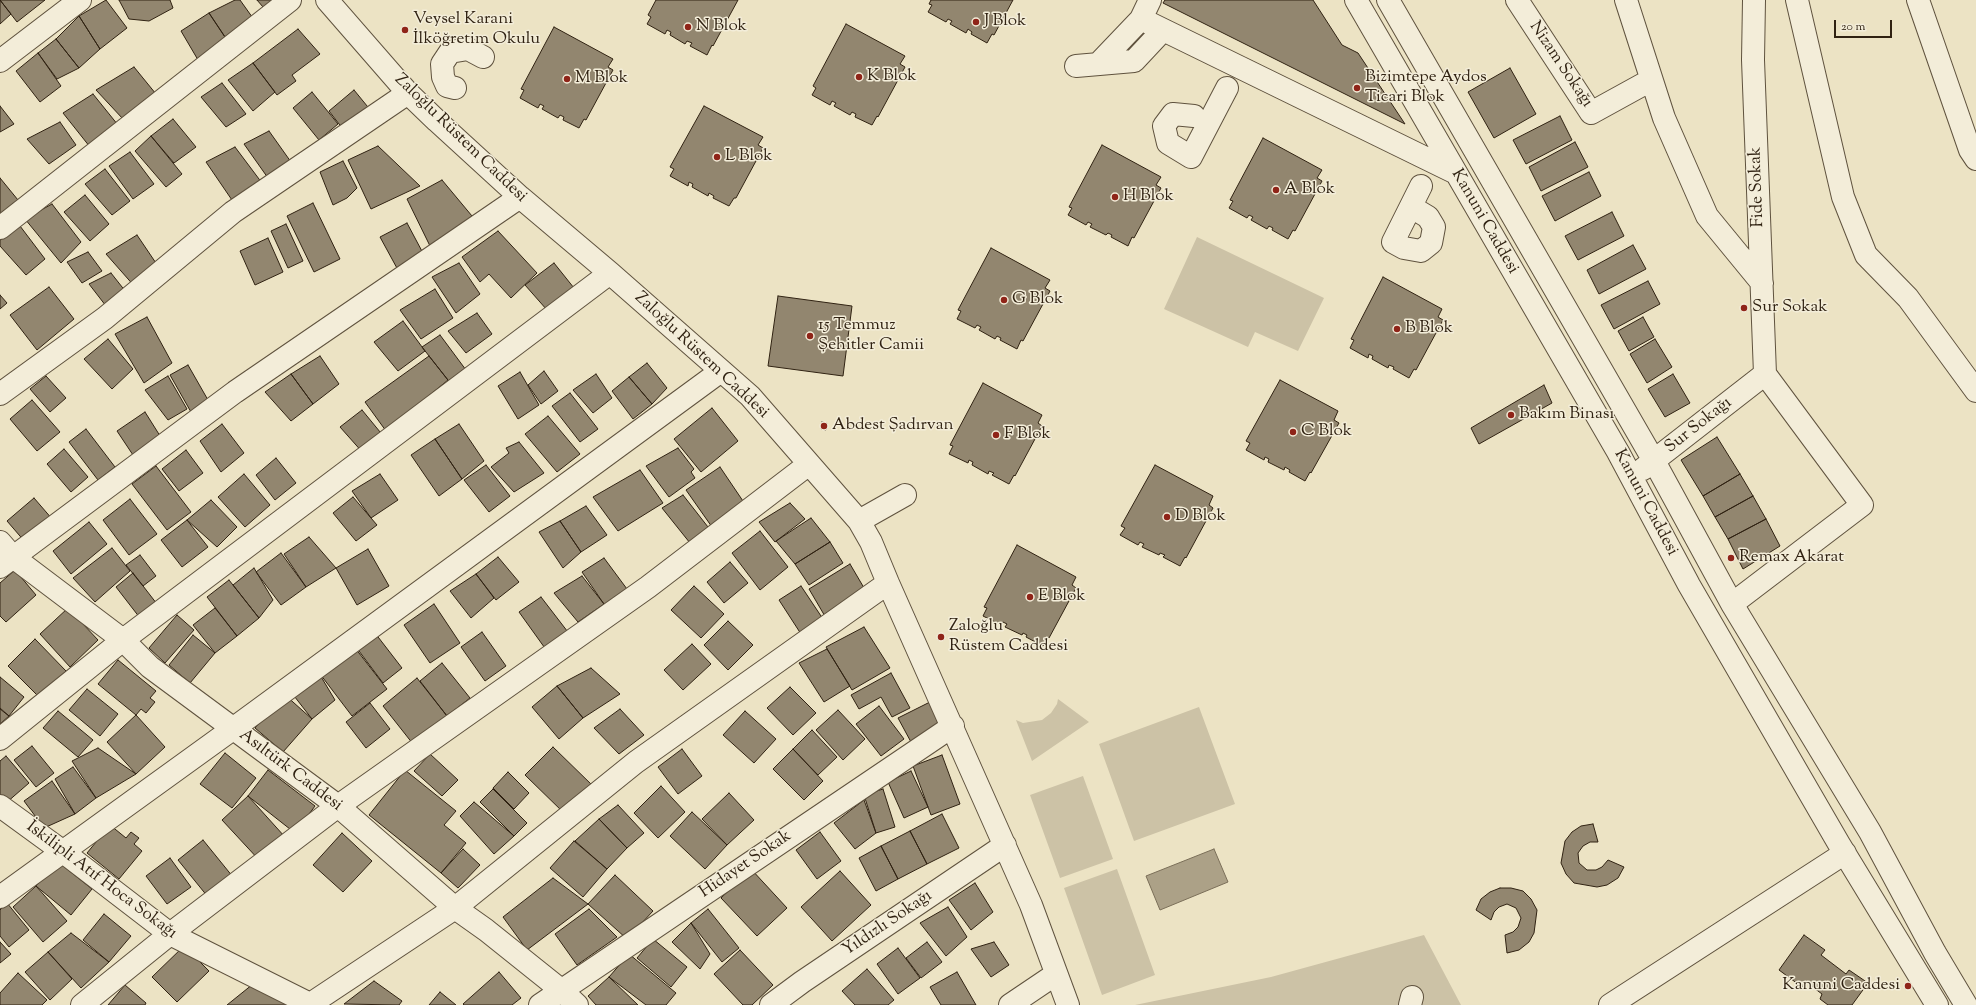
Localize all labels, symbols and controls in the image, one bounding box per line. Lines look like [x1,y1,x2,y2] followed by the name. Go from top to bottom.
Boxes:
[413,10,540,50] place label: Veysel Karani İlköğretim Okulu
[984,12,1026,32] place label: J Blok
[1836,12,1894,38] scale bar
[696,17,747,37] place label: N Blok
[971,17,981,27] marker: J Blok
[1524,18,1596,112] street label: Nizam Sokağı
[1841,18,1865,36] text: 20 m
[683,22,693,32] marker: N Blok
[400,25,410,35] marker: Veysel Karani İlköğretim Okulu
[867,67,917,87] place label: K Blok
[1365,68,1487,108] place label: Bizimtepe Aydos Ticari Blok
[575,69,628,89] place label: M Blok
[389,70,531,208] street label: Zaloğlu Rüstem Caddesi
[854,72,864,82] marker: K Blok
[562,74,572,84] marker: M Blok
[1352,83,1362,93] marker: Bizimtepe Aydos Ticari Blok
[1746,146,1770,228] street label: Fide Sokak
[725,147,773,167] place label: L Blok
[712,152,722,162] marker: L Blok
[1446,166,1522,278] street label: Kanuni Caddesi
[1284,180,1335,200] place label: A Blok
[1271,185,1281,195] marker: A Blok
[1123,187,1174,207] place label: H Blok
[1110,192,1120,202] marker: H Blok
[629,288,773,424] street label: Zaloğlu Rüstem Caddesi
[1012,290,1063,310] place label: G Blok
[999,295,1009,305] marker: G Blok
[1752,298,1828,318] place label: Sur Sokak
[1739,303,1749,313] marker: Sur Sokak
[818,316,924,356] place label: 15 Temmuz Şehitler Camii
[1405,319,1453,339] place label: B Blok
[1392,324,1402,334] marker: B Blok
[805,331,815,341] marker: 15 Temmuz Şehitler Camii
[1661,394,1737,458] street label: Sur Sokağı
[1519,405,1614,425] place label: Bakım Binası
[1506,410,1516,420] marker: Bakım Binası
[832,416,954,436] place label: Abdest Şadırvan
[819,421,829,431] marker: Abdest Şadırvan
[1301,422,1352,442] place label: C Blok
[1004,425,1051,445] place label: F Blok
[1288,427,1298,437] marker: C Blok
[991,430,1001,440] marker: F Blok
[1608,446,1682,560] street label: Kanuni Caddesi
[1175,507,1226,527] place label: D Blok
[1162,512,1172,522] marker: D Blok
[1739,548,1844,568] place label: Remax Akarat
[1726,553,1736,563] marker: Remax Akarat
[1038,587,1086,607] place label: E Blok
[1025,592,1035,602] marker: E Blok
[949,617,1068,657] place label: Zaloğlu Rüstem Caddesi
[936,632,946,642] marker: Zaloğlu Rüstem Caddesi
[234,726,346,816] street label: Asıltürk Caddesi
[22,818,180,944] street label: İskilipli Atıf Hoca Sokağı
[696,827,796,903] street label: Hidayet Sokak
[839,887,937,961] street label: Yıldızlı Sokağı
[1782,976,1900,996] place label: Kanuni Caddesi
[1903,981,1913,991] marker: Kanuni Caddesi

